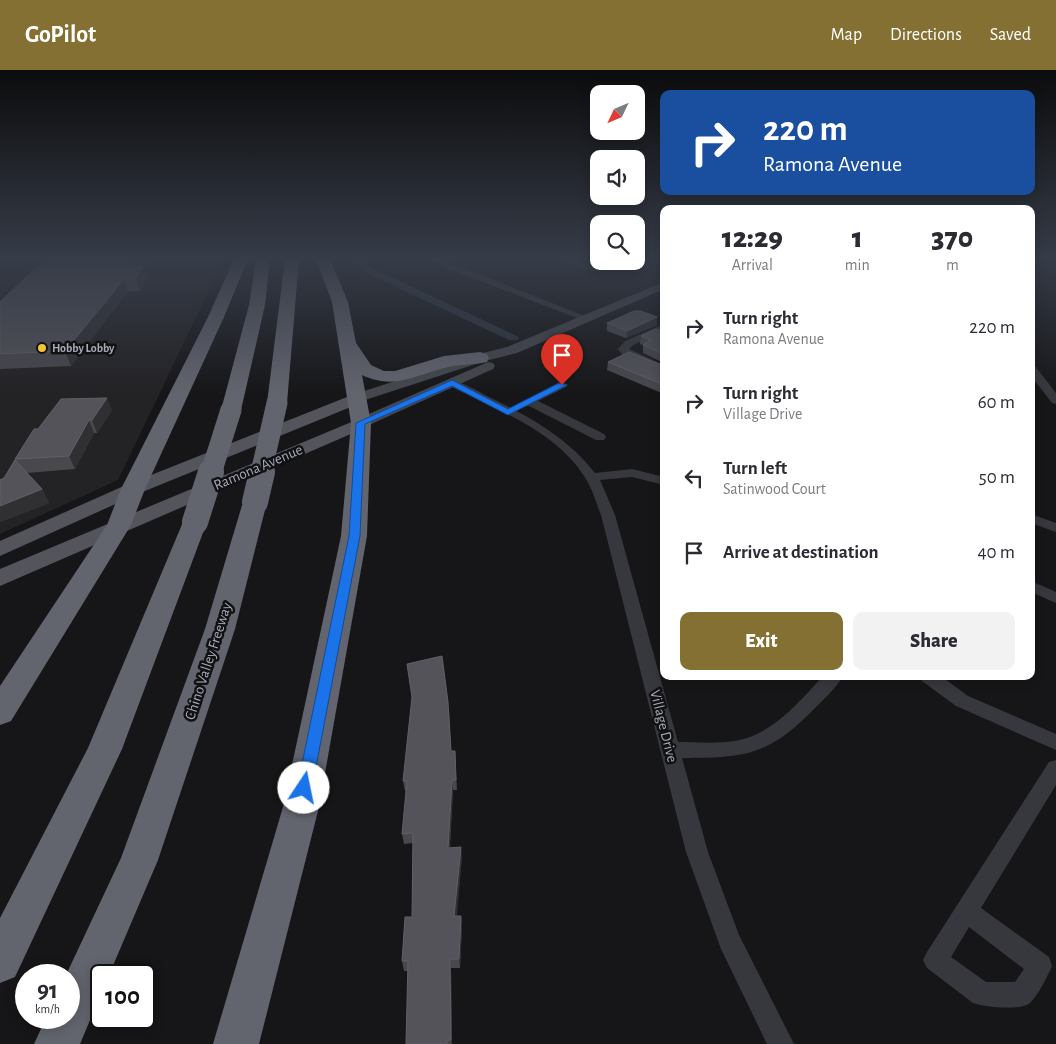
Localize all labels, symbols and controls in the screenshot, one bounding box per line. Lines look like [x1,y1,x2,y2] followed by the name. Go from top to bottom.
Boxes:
[25,23,96,47] text: GoPilot
[831,26,862,44] text: Map
[890,26,962,44] text: Directions
[990,26,1031,44] text: Saved
[590,85,645,140] north arrow
[590,85,645,270] map controls
[680,110,745,175] icon: right
[763,112,848,147] text: 220 m
[590,150,645,205] button: sound
[763,153,902,175] text: Ramona Avenue
[590,215,645,270] button: search
[722,223,783,253] text: 12:29
[852,223,863,253] text: 1
[931,223,973,253] text: 370
[732,257,773,273] text: Arrival
[845,257,870,273] text: min
[946,257,959,273] text: m
[723,309,798,328] text: Turn right
[680,314,708,342] icon: right
[969,318,1015,337] text: 220 m
[723,331,824,347] text: Ramona Avenue
[541,334,583,385] pin
[548,341,576,369] icon: arrive
[36,342,48,354] marker: Hobby Lobby
[52,342,115,355] place label: Hobby Lobby
[723,384,798,403] text: Turn right
[680,389,708,417] icon: right
[978,393,1015,412] text: 60 m
[723,406,802,422] text: Village Drive
[212,442,305,493] street label: Ramona Avenue
[723,459,787,478] text: Turn left
[680,464,708,492] icon: left
[979,468,1015,487] text: 50 m
[723,481,826,497] text: Satinwood Court
[680,539,708,567] icon: arrive
[723,543,879,562] text: Arrive at destination
[977,543,1015,562] text: 40 m
[182,600,235,722] street label: Chino Valley Freeway
[680,612,843,670] button: Exit
[853,612,1015,670] button: Share
[647,688,680,764] street label: Village Drive
[277,761,329,813] position arrow
[90,964,155,1029] speed limit sign: 100
[37,978,58,1003] text: 91
[35,1003,60,1015] text: km/h

